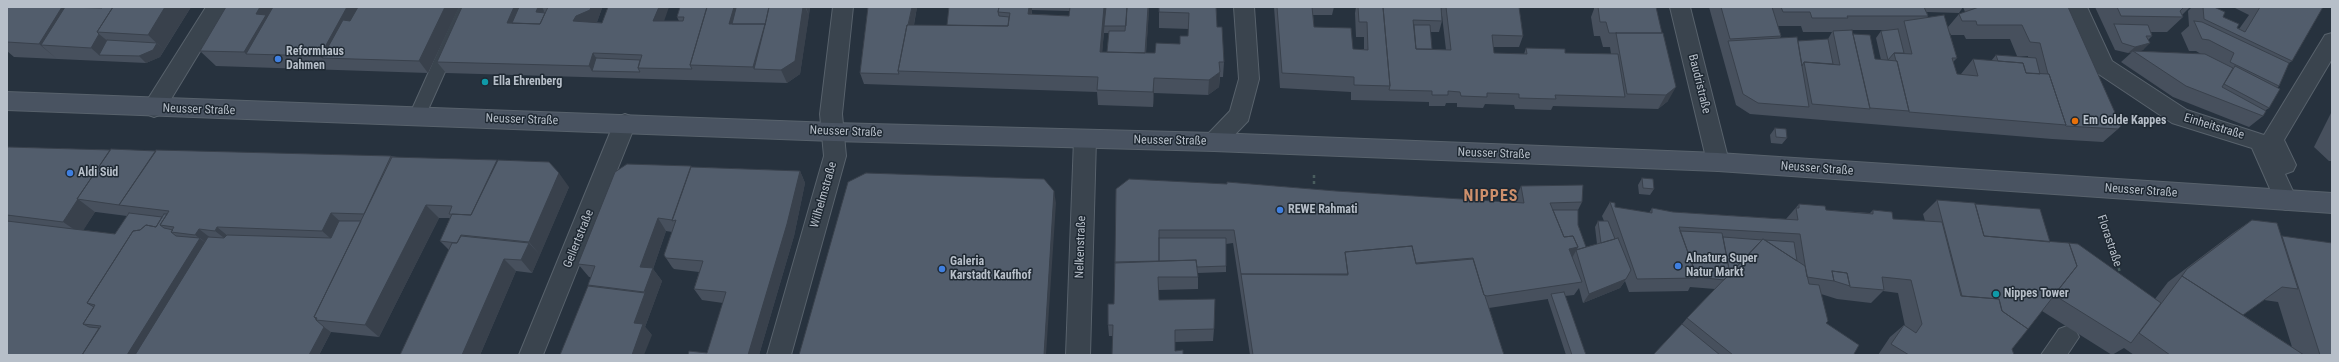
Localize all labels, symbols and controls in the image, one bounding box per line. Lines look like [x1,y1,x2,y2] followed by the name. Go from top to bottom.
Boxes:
[286,45,344,73] place label: Reformhaus Dahmen
[1685,53,1713,115] street label: Baudristraße
[273,54,283,64] marker: Reformhaus Dahmen
[493,75,562,89] place label: Ella Ehrenberg
[480,77,490,87] marker: Ella Ehrenberg
[162,102,236,118] street label: Neusser Straße
[2182,111,2246,143] street label: Einheitstraße
[485,112,559,128] street label: Neusser Straße
[2083,114,2166,128] place label: Em Golde Kappes
[2070,116,2080,126] marker: Em Golde Kappes
[809,124,883,140] street label: Neusser Straße
[1134,133,1206,149] street label: Neusser Straße
[1457,146,1531,162] street label: Neusser Straße
[1780,159,1854,179] street label: Neusser Straße
[808,160,840,230] street label: Wilhelmstraße
[78,166,118,180] place label: Aldi Süd
[65,168,75,178] marker: Aldi Süd
[2104,181,2178,201] street label: Neusser Straße
[1464,187,1518,207] district label: NIPPES
[1288,203,1358,217] place label: REWE Rahmati
[1275,205,1285,215] marker: REWE Rahmati
[561,208,597,270] street label: Gellertstraße
[2093,213,2125,269] street label: Florastraße
[1073,215,1089,279] street label: Nelkenstraße
[1686,252,1758,280] place label: Alnatura Super Natur Markt
[950,255,1031,283] place label: Galeria Karstadt Kaufhof
[1673,261,1683,271] marker: Alnatura Super Natur Markt
[937,264,947,274] marker: Galeria Karstadt Kaufhof
[2004,287,2069,301] place label: Nippes Tower
[1991,289,2001,299] marker: Nippes Tower

